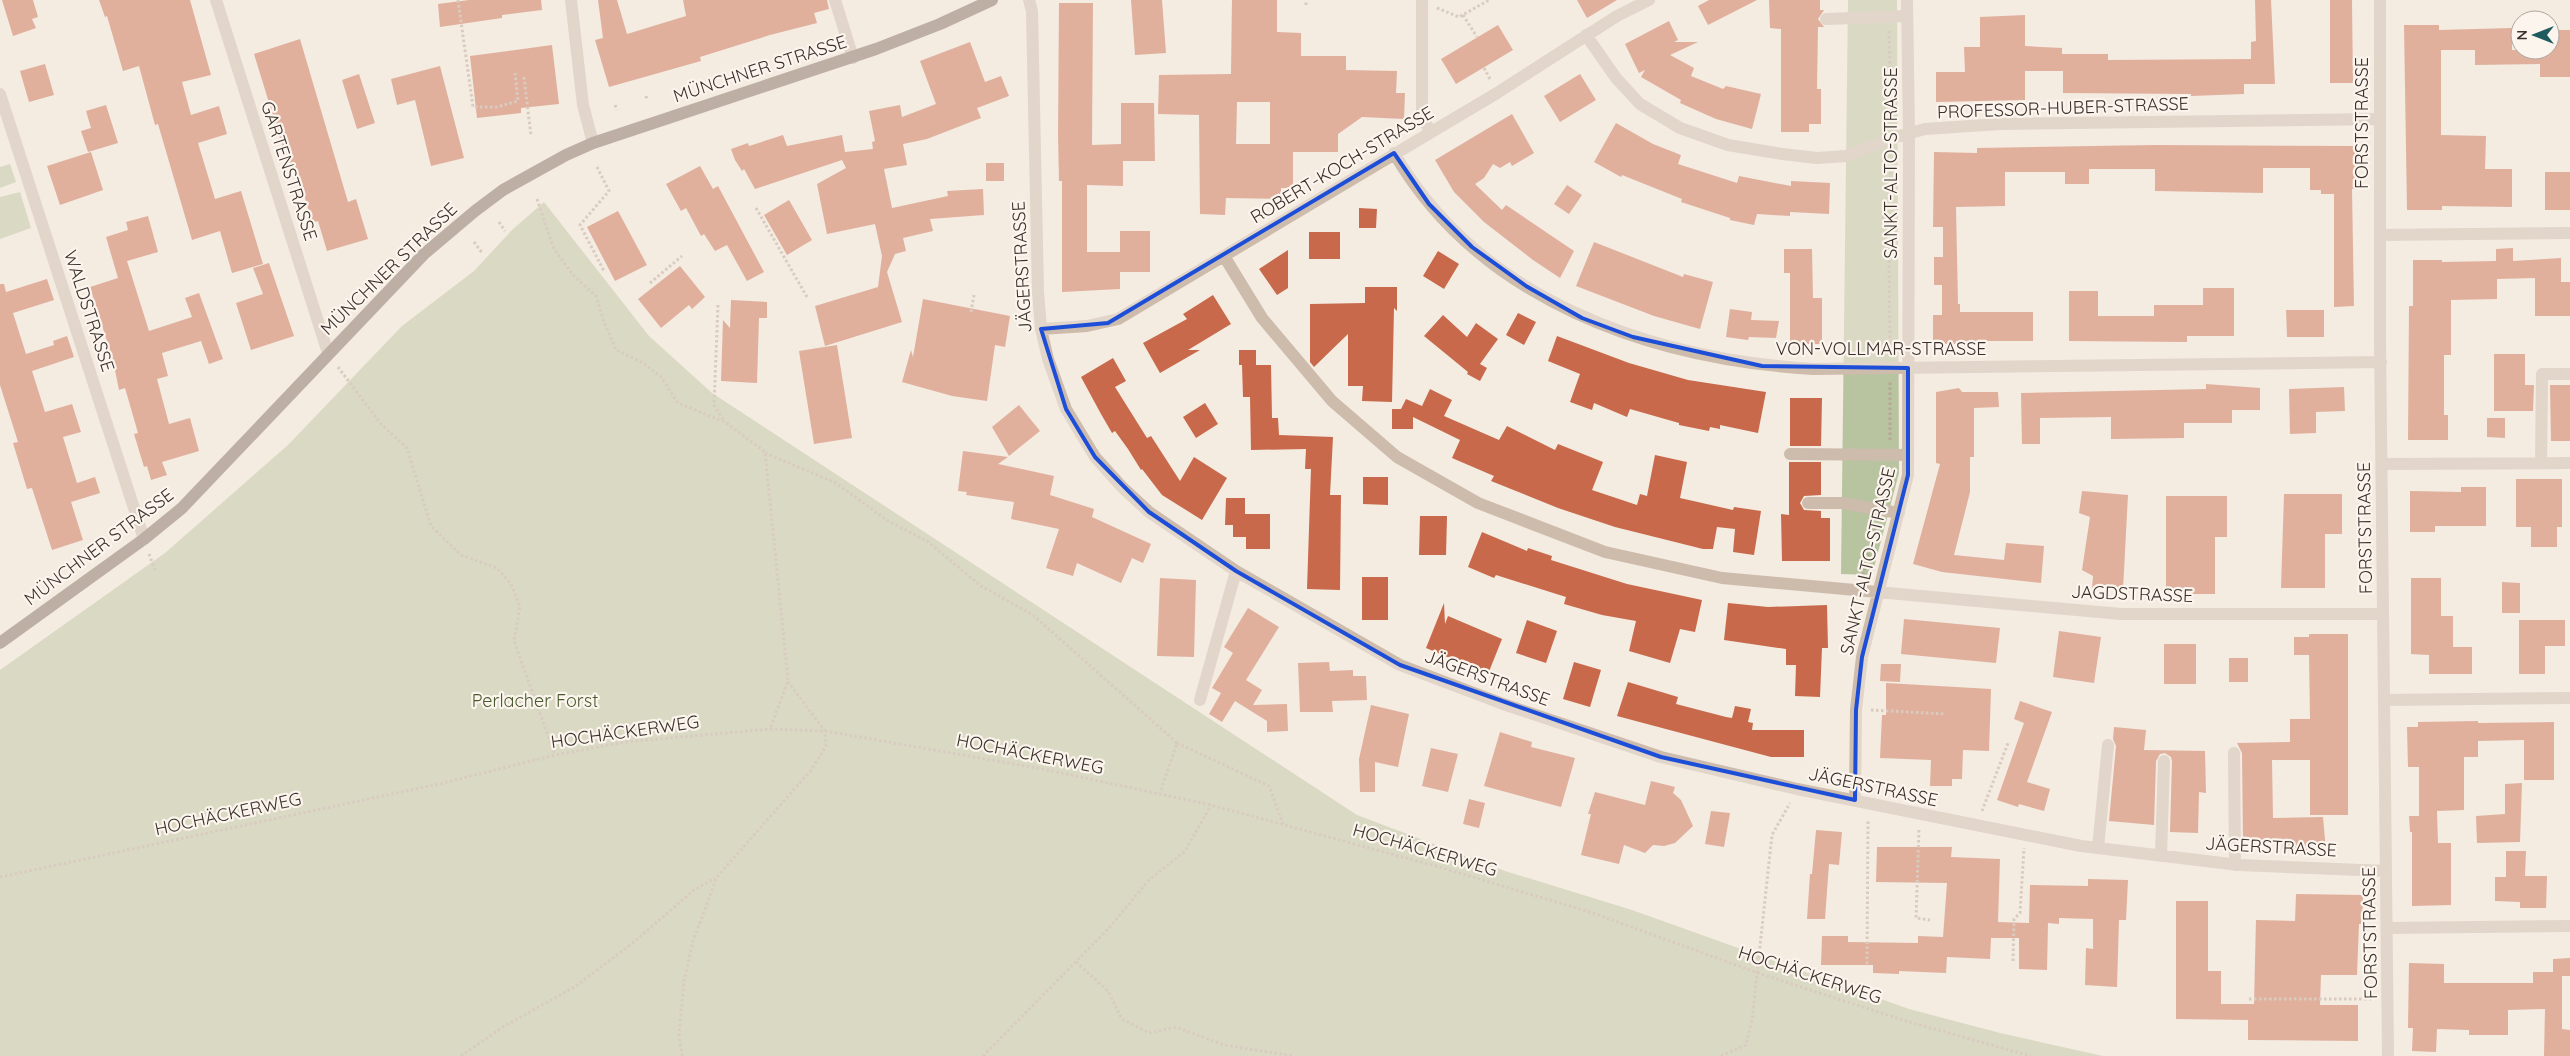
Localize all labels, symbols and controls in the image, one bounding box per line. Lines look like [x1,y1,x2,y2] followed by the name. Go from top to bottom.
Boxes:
[2510,10,2560,60] north arrow
[670,30,849,107] street label: MÜNCHNER STRASSE
[2513,30,2531,40] text: N
[2350,57,2373,189] street label: FORSTSTRASSE
[1879,67,1902,259] street label: SANKT-ALTO-STRASSE
[1937,92,2189,123] street label: PROFESSOR-HUBER-STRASSE
[256,98,323,243] street label: GARTENSTRASSE
[1246,101,1437,228] street label: ROBERT-KOCH-STRASSE
[316,198,462,340] street label: MÜNCHNER STRASSE
[1007,201,1036,333] street label: JÄGERSTRASSE
[59,247,120,374] street label: WALDSTRASSE
[1775,337,1987,360] street label: VON-VOLLMAR-STRASSE
[2352,462,2377,594] street label: FORSTSTRASSE
[1835,465,1900,657] street label: SANKT-ALTO-STRASSE
[20,483,178,610] street label: MÜNCHNER STRASSE
[2071,580,2193,607] street label: JAGDSTRASSE
[1421,644,1553,711] street label: JÄGERSTRASSE
[472,689,598,712] park label: Perlacher Forst
[549,710,701,753] street label: HOCHÄCKERWEG
[955,728,1106,779] street label: HOCHÄCKERWEG
[1806,762,1940,811] street label: JÄGERSTRASSE
[152,787,303,840] street label: HOCHÄCKERWEG
[1350,818,1500,881] street label: HOCHÄCKERWEG
[2205,832,2337,861] street label: JÄGERSTRASSE
[2357,867,2382,999] street label: FORSTSTRASSE
[1736,941,1885,1009] street label: HOCHÄCKERWEG

